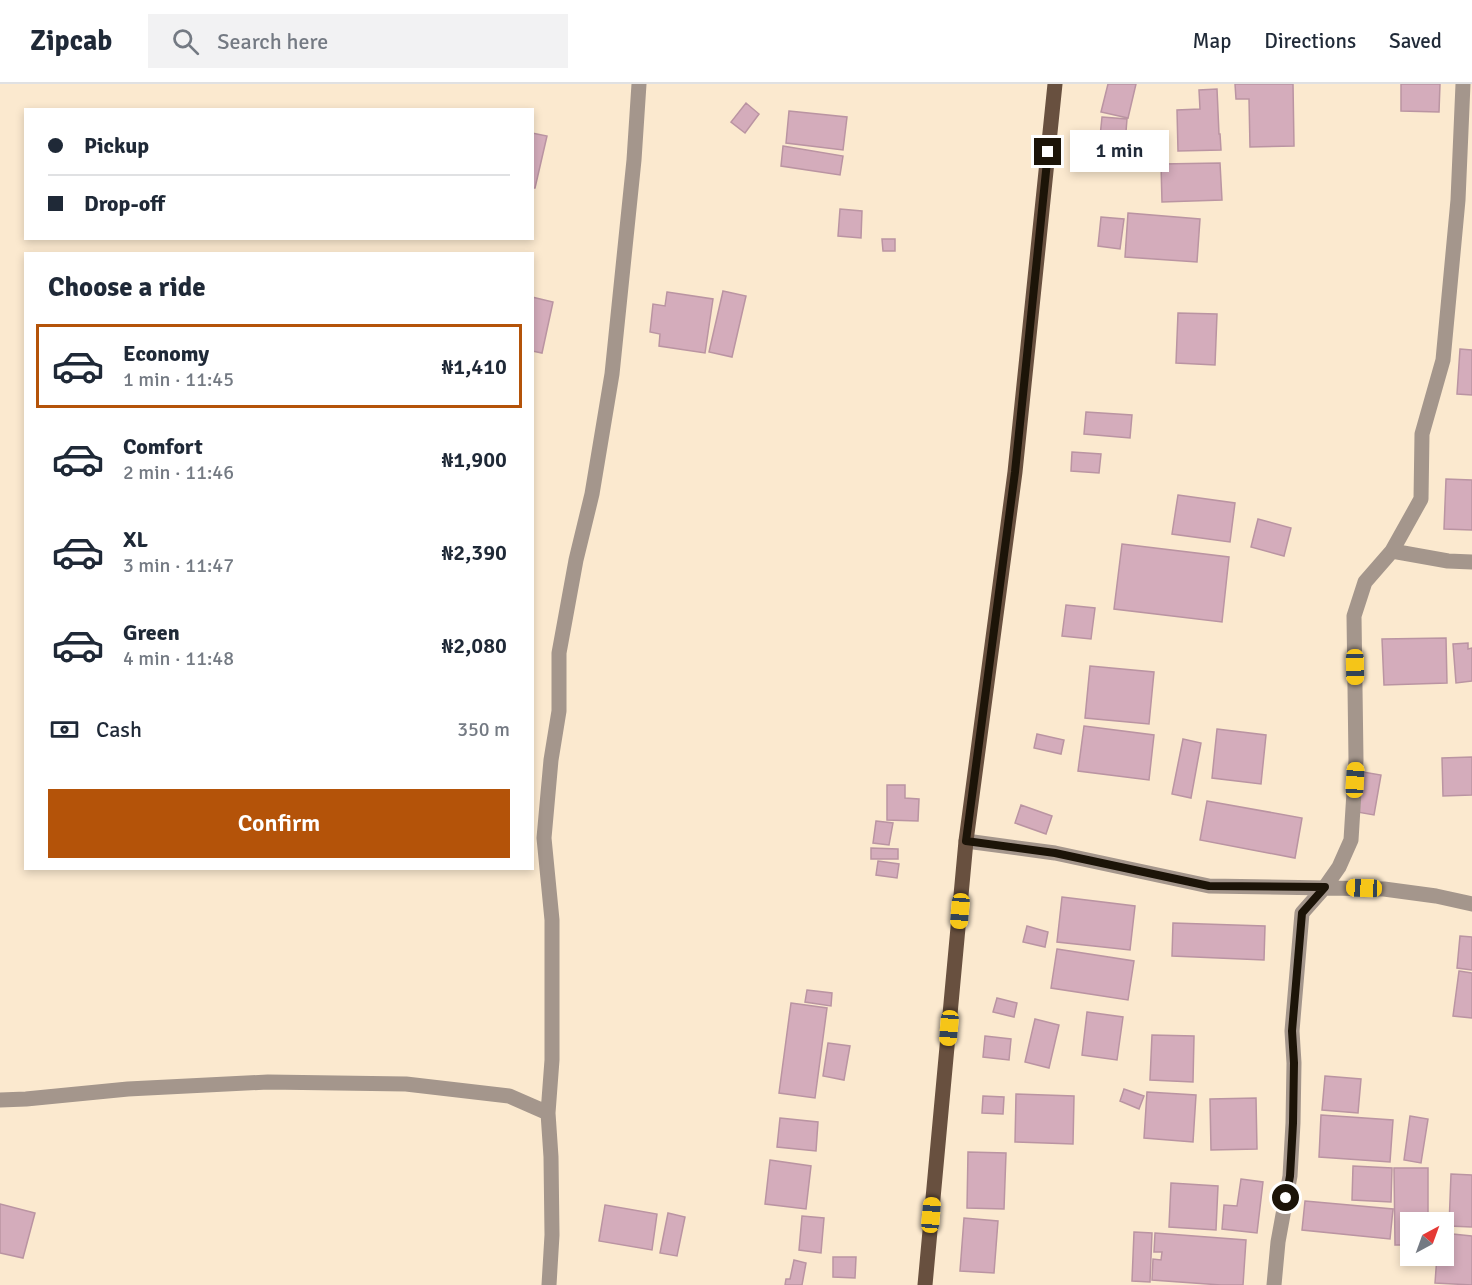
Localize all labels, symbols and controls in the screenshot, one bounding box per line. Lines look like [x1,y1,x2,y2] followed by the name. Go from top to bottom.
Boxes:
[148,14,568,68] search box
[30,24,112,58] text: Zipcab
[169,25,202,58] icon: search
[217,28,328,55] text: Search here
[1193,28,1231,54] text: Map
[1264,28,1356,54] text: Directions
[1389,28,1442,54] text: Saved
[1069,131,1168,173] callout: 1 min
[84,132,149,159] text: Pickup
[1034,138,1061,165] route end
[1096,138,1143,163] text: 1 min
[84,190,165,217] text: Drop-off
[48,271,206,304] text: Choose a ride
[51,339,105,393] icon: car
[123,340,209,367] text: Economy
[441,353,507,380] text: ₦1,410
[123,367,234,392] text: 1 min · 11:45
[51,432,105,486] icon: car
[123,433,203,460] text: Comfort
[441,446,507,473] text: ₦1,900
[123,460,234,485] text: 2 min · 11:46
[51,525,105,579] icon: car
[123,526,148,553] text: XL
[441,539,507,566] text: ₦2,390
[123,553,234,578] text: 3 min · 11:47
[51,618,105,672] icon: car
[123,619,180,646] text: Green
[441,632,507,659] text: ₦2,080
[123,646,234,671] text: 4 min · 11:48
[1346,649,1364,685] car
[48,713,81,746] icon: cash
[96,716,142,743] text: Cash
[457,717,510,742] text: 350 m
[1345,762,1365,798] car
[48,789,510,858] button: Confirm
[1346,878,1382,898] car
[949,892,971,930] car
[938,1009,960,1047] car
[1272,1184,1299,1211] route start
[920,1196,942,1234] car
[1400,1212,1454,1266] north arrow
[1400,1212,1454,1266] map controls

